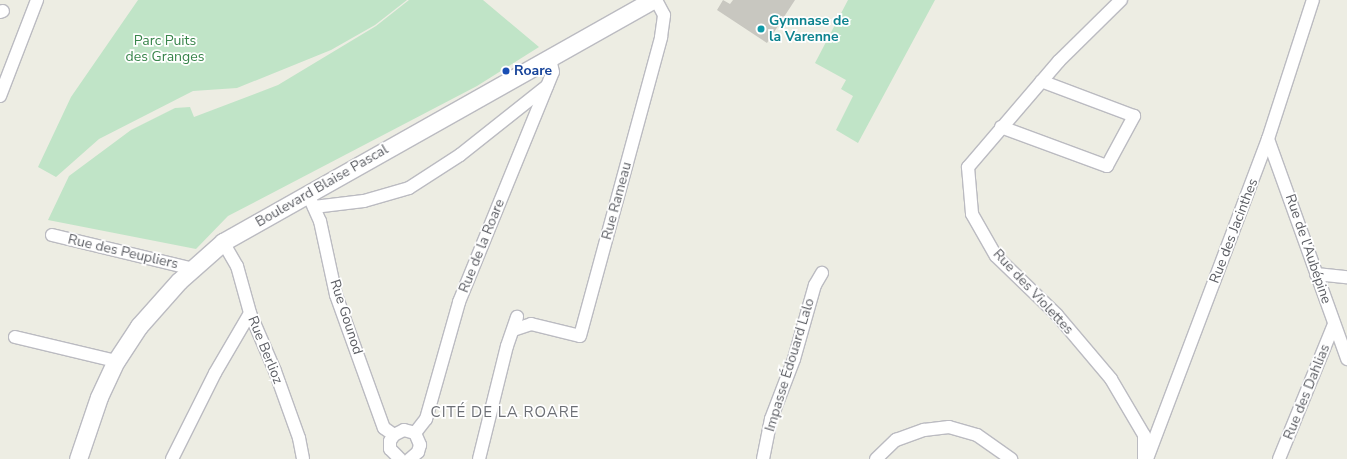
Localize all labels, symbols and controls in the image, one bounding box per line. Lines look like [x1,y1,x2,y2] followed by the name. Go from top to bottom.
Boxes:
[769,13,849,46] place label: Gymnase de la Varenne
[756,24,766,34] marker: Gymnase de la Varenne
[126,33,204,66] park label: Parc Puits des Granges
[514,63,552,79] place label: Roare
[501,66,511,76] marker: Roare
[253,141,391,231] street label: Boulevard Blaise Pascal
[599,160,635,242] street label: Rue Rameau
[1206,176,1262,286] street label: Rue des Jacinthes
[1281,192,1335,306] street label: Rue de l'Aubépine
[456,197,508,295] street label: Rue de la Roare
[66,231,180,273] street label: Rue des Peupliers
[989,246,1077,338] street label: Rue des Violettes
[326,277,366,357] street label: Rue Gounod
[762,296,818,434] street label: Impasse Édouard Lalo
[244,314,286,386] street label: Rue Berlioz
[1280,342,1334,442] street label: Rue des Dahlias
[431,404,579,422] district label: CITÉ DE LA ROARE

